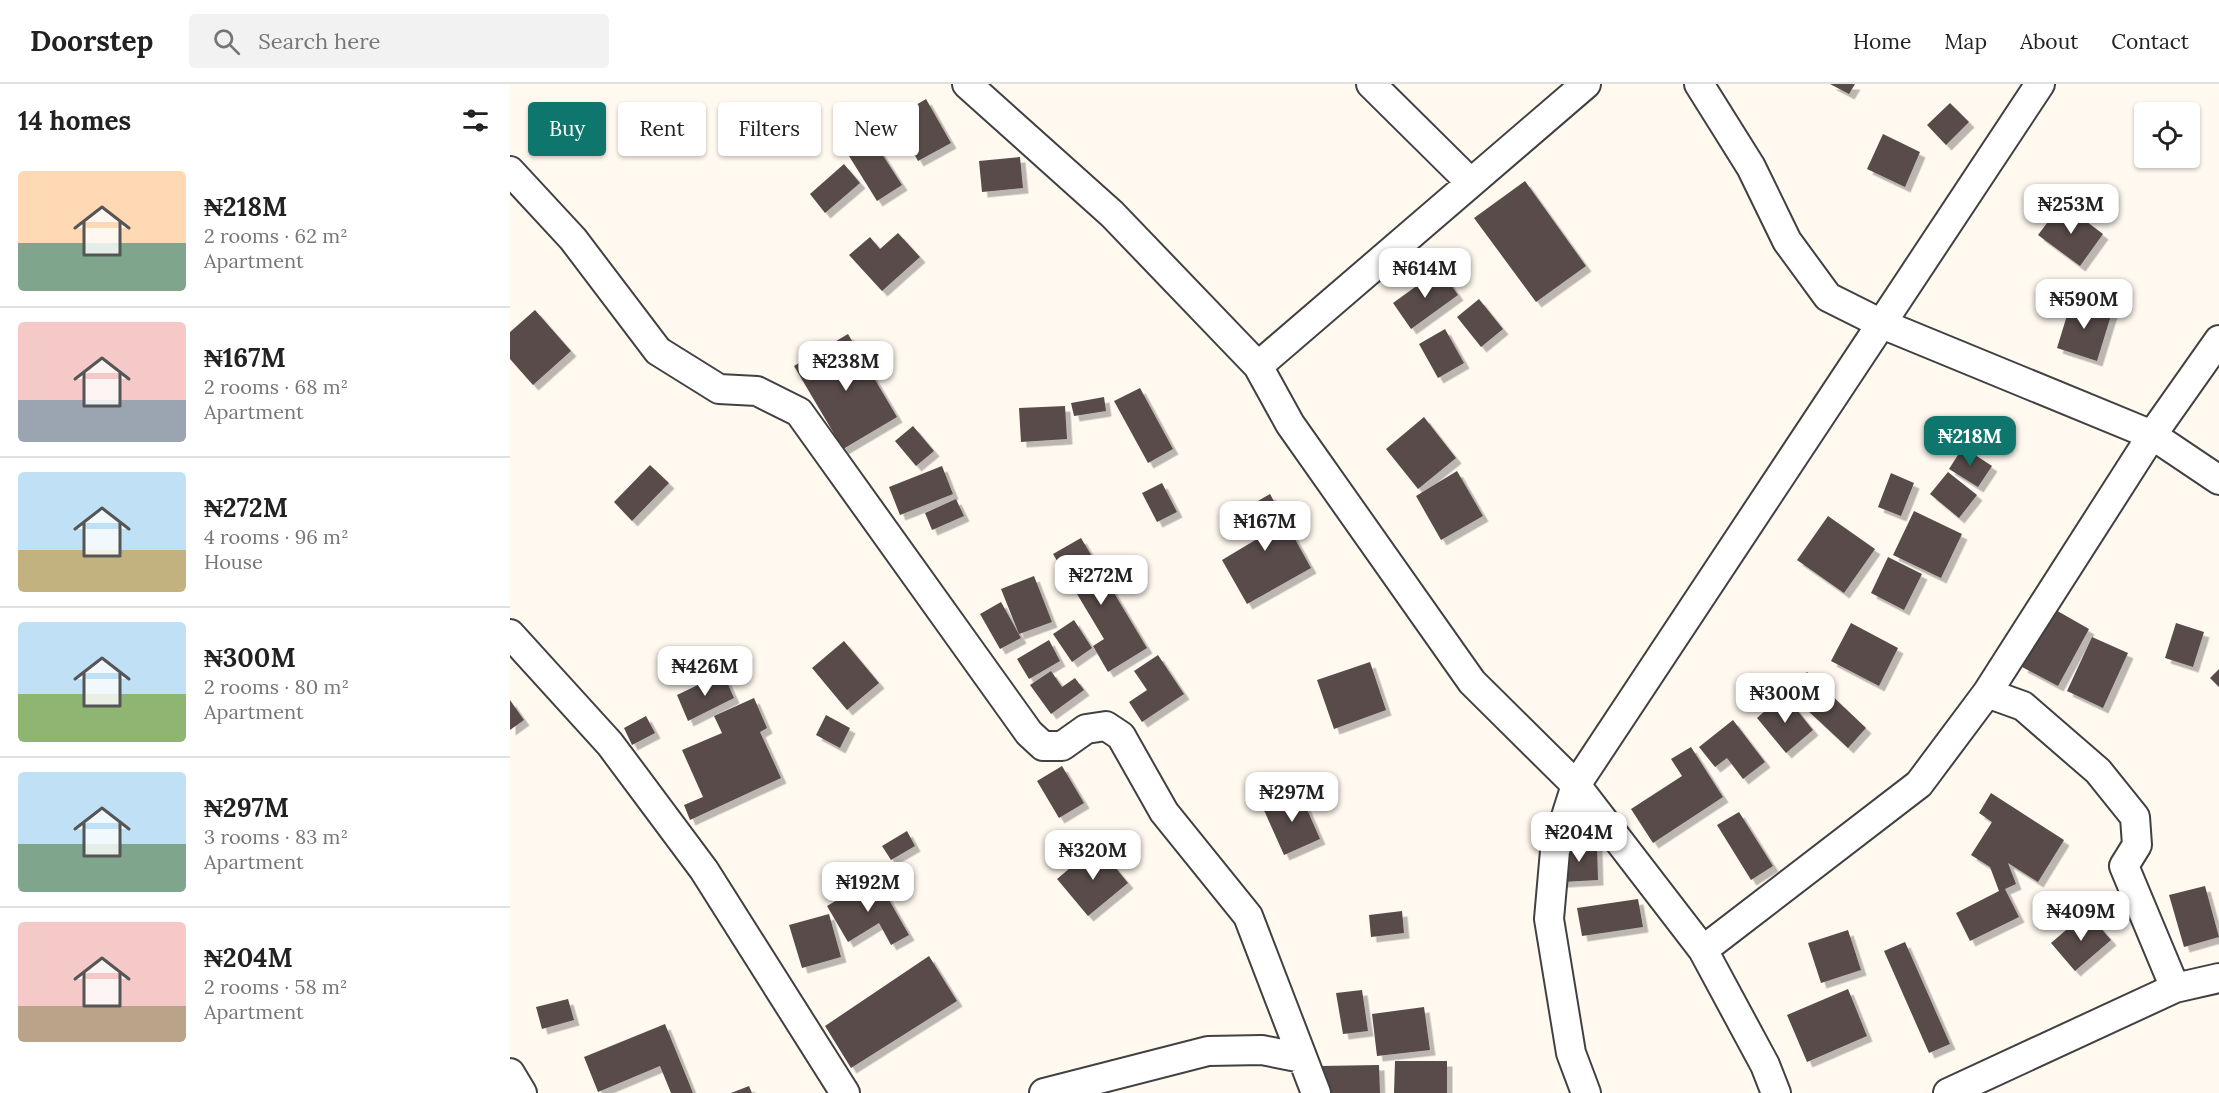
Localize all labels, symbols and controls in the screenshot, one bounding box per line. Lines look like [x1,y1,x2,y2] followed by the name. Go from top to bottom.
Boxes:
[189,14,609,68] search box
[30,23,153,59] text: Doorstep
[210,25,243,58] icon: search
[258,27,380,55] text: Search here
[1853,28,1911,55] text: Home
[1944,28,1987,55] text: Map
[2020,28,2078,55] text: About
[2111,28,2189,55] text: Contact
[528,102,606,156] chip: Buy
[618,102,706,156] chip: Rent
[718,102,821,156] chip: Filters
[833,102,919,156] chip: New
[2134,102,2200,168] map controls
[2134,102,2200,168] button: locate
[18,104,131,137] text: 14 homes
[459,104,492,137] icon: filters
[2029,184,2113,235] pin: ₦253M
[204,190,287,223] text: ₦218M
[2038,191,2104,216] text: ₦253M
[66,195,138,267] icon: home
[204,223,348,248] text: 2 rooms · 62 m²
[204,248,304,273] text: Apartment
[1383,248,1467,299] pin: ₦614M
[1393,255,1457,280] text: ₦614M
[2042,279,2126,330] pin: ₦590M
[2050,286,2118,311] text: ₦590M
[204,341,286,374] text: ₦167M
[804,341,888,392] pin: ₦238M
[66,346,138,418] icon: home
[812,348,880,373] text: ₦238M
[204,374,348,399] text: 2 rooms · 68 m²
[204,399,304,424] text: Apartment
[1928,416,2012,467] pin: ₦218M
[1938,423,2002,448] text: ₦218M
[204,491,288,524] text: ₦272M
[66,496,138,568] icon: home
[1223,501,1307,552] pin: ₦167M
[1234,508,1296,533] text: ₦167M
[204,524,349,549] text: 4 rooms · 96 m²
[204,549,263,574] text: House
[1059,555,1143,606] pin: ₦272M
[1069,562,1133,587] text: ₦272M
[204,641,296,674] text: ₦300M
[66,646,138,718] icon: home
[663,646,747,697] pin: ₦426M
[672,653,738,678] text: ₦426M
[1743,673,1827,724] pin: ₦300M
[204,674,349,699] text: 2 rooms · 80 m²
[1750,680,1820,705] text: ₦300M
[204,699,304,724] text: Apartment
[1250,772,1334,823] pin: ₦297M
[1259,779,1325,804] text: ₦297M
[204,791,289,824] text: ₦297M
[66,796,138,868] icon: home
[1537,812,1621,863] pin: ₦204M
[1545,819,1613,844] text: ₦204M
[204,824,348,849] text: 3 rooms · 83 m²
[1051,830,1135,881] pin: ₦320M
[1059,837,1127,862] text: ₦320M
[204,849,304,874] text: Apartment
[826,862,910,913] pin: ₦192M
[836,869,900,894] text: ₦192M
[2039,891,2123,942] pin: ₦409M
[2046,898,2116,923] text: ₦409M
[204,941,293,974] text: ₦204M
[66,946,138,1018] icon: home
[204,974,348,999] text: 2 rooms · 58 m²
[204,999,304,1024] text: Apartment

